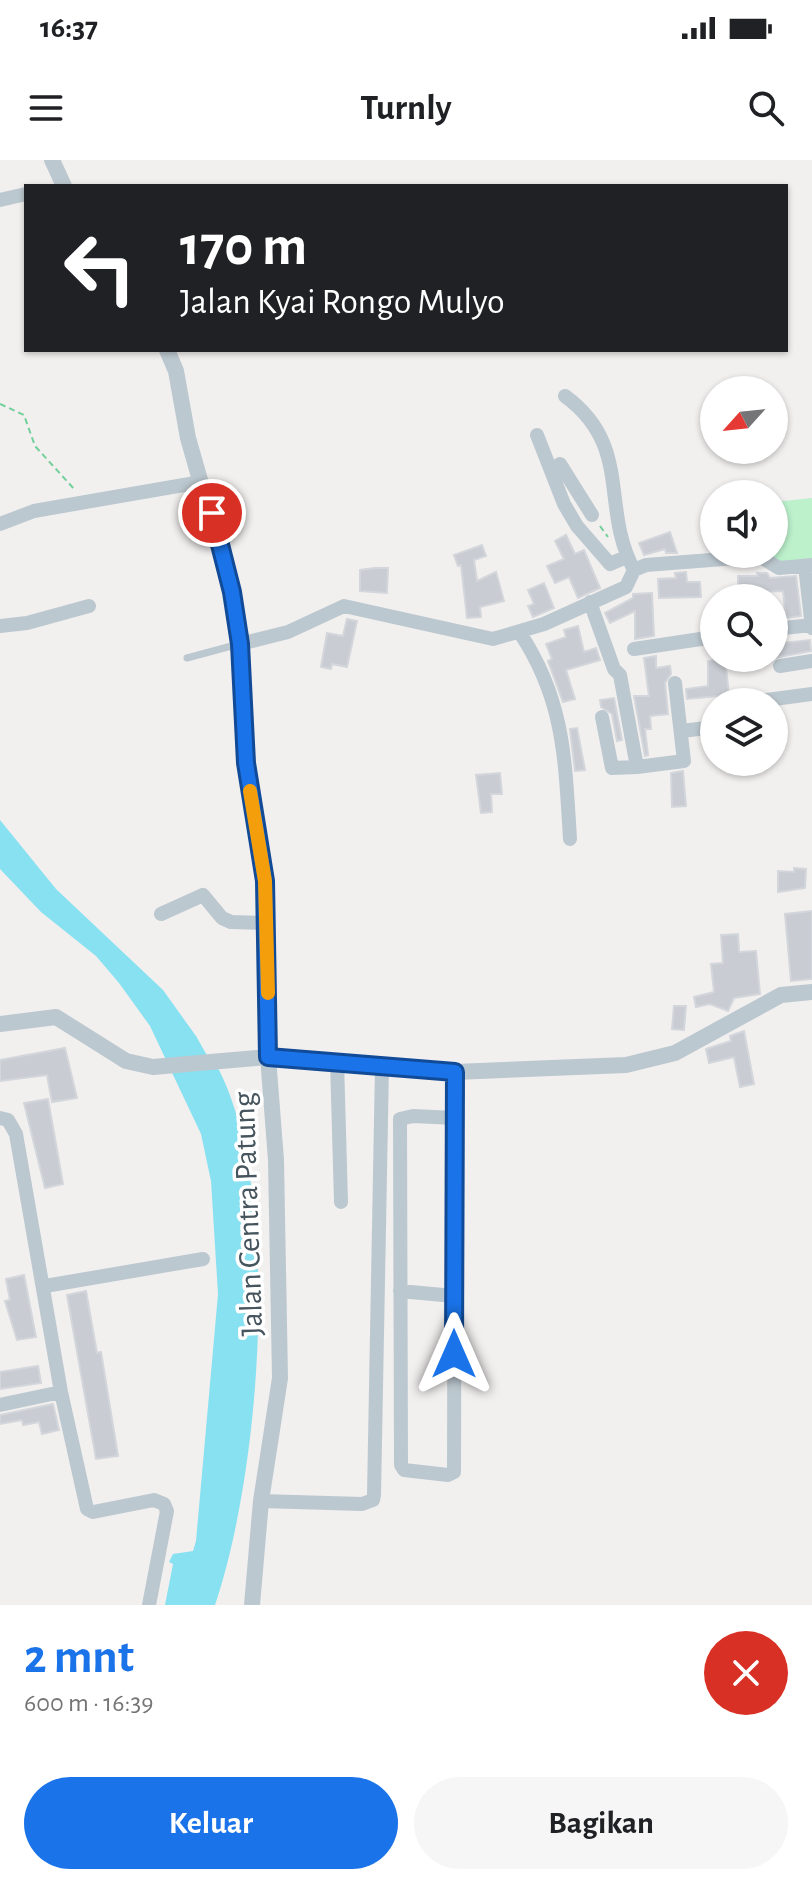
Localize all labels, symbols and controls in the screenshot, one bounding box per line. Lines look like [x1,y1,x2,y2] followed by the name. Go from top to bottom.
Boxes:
[40,13,98,43] text: 16:37
[24,86,68,130] icon: menu
[744,86,788,130] icon: search
[360,90,452,126] text: Turnly
[48,216,152,320] icon: left
[180,219,307,275] text: 170 m
[180,284,505,320] text: Jalan Kyai Rongo Mulyo
[700,376,788,464] north arrow
[700,376,788,776] map controls
[178,479,246,547] pin
[700,480,788,568] button: sound
[190,491,234,535] icon: arrive
[700,584,788,672] button: search
[700,688,788,776] button: layers
[228,1091,268,1337] street label: Jalan Centra Patung
[412,1312,496,1396] position arrow
[704,1631,788,1715] button: close
[24,1634,134,1682] text: 2 mnt
[24,1690,153,1716] text: 600 m · 16:39
[24,1777,398,1869] button: Keluar
[414,1777,788,1869] button: Bagikan

